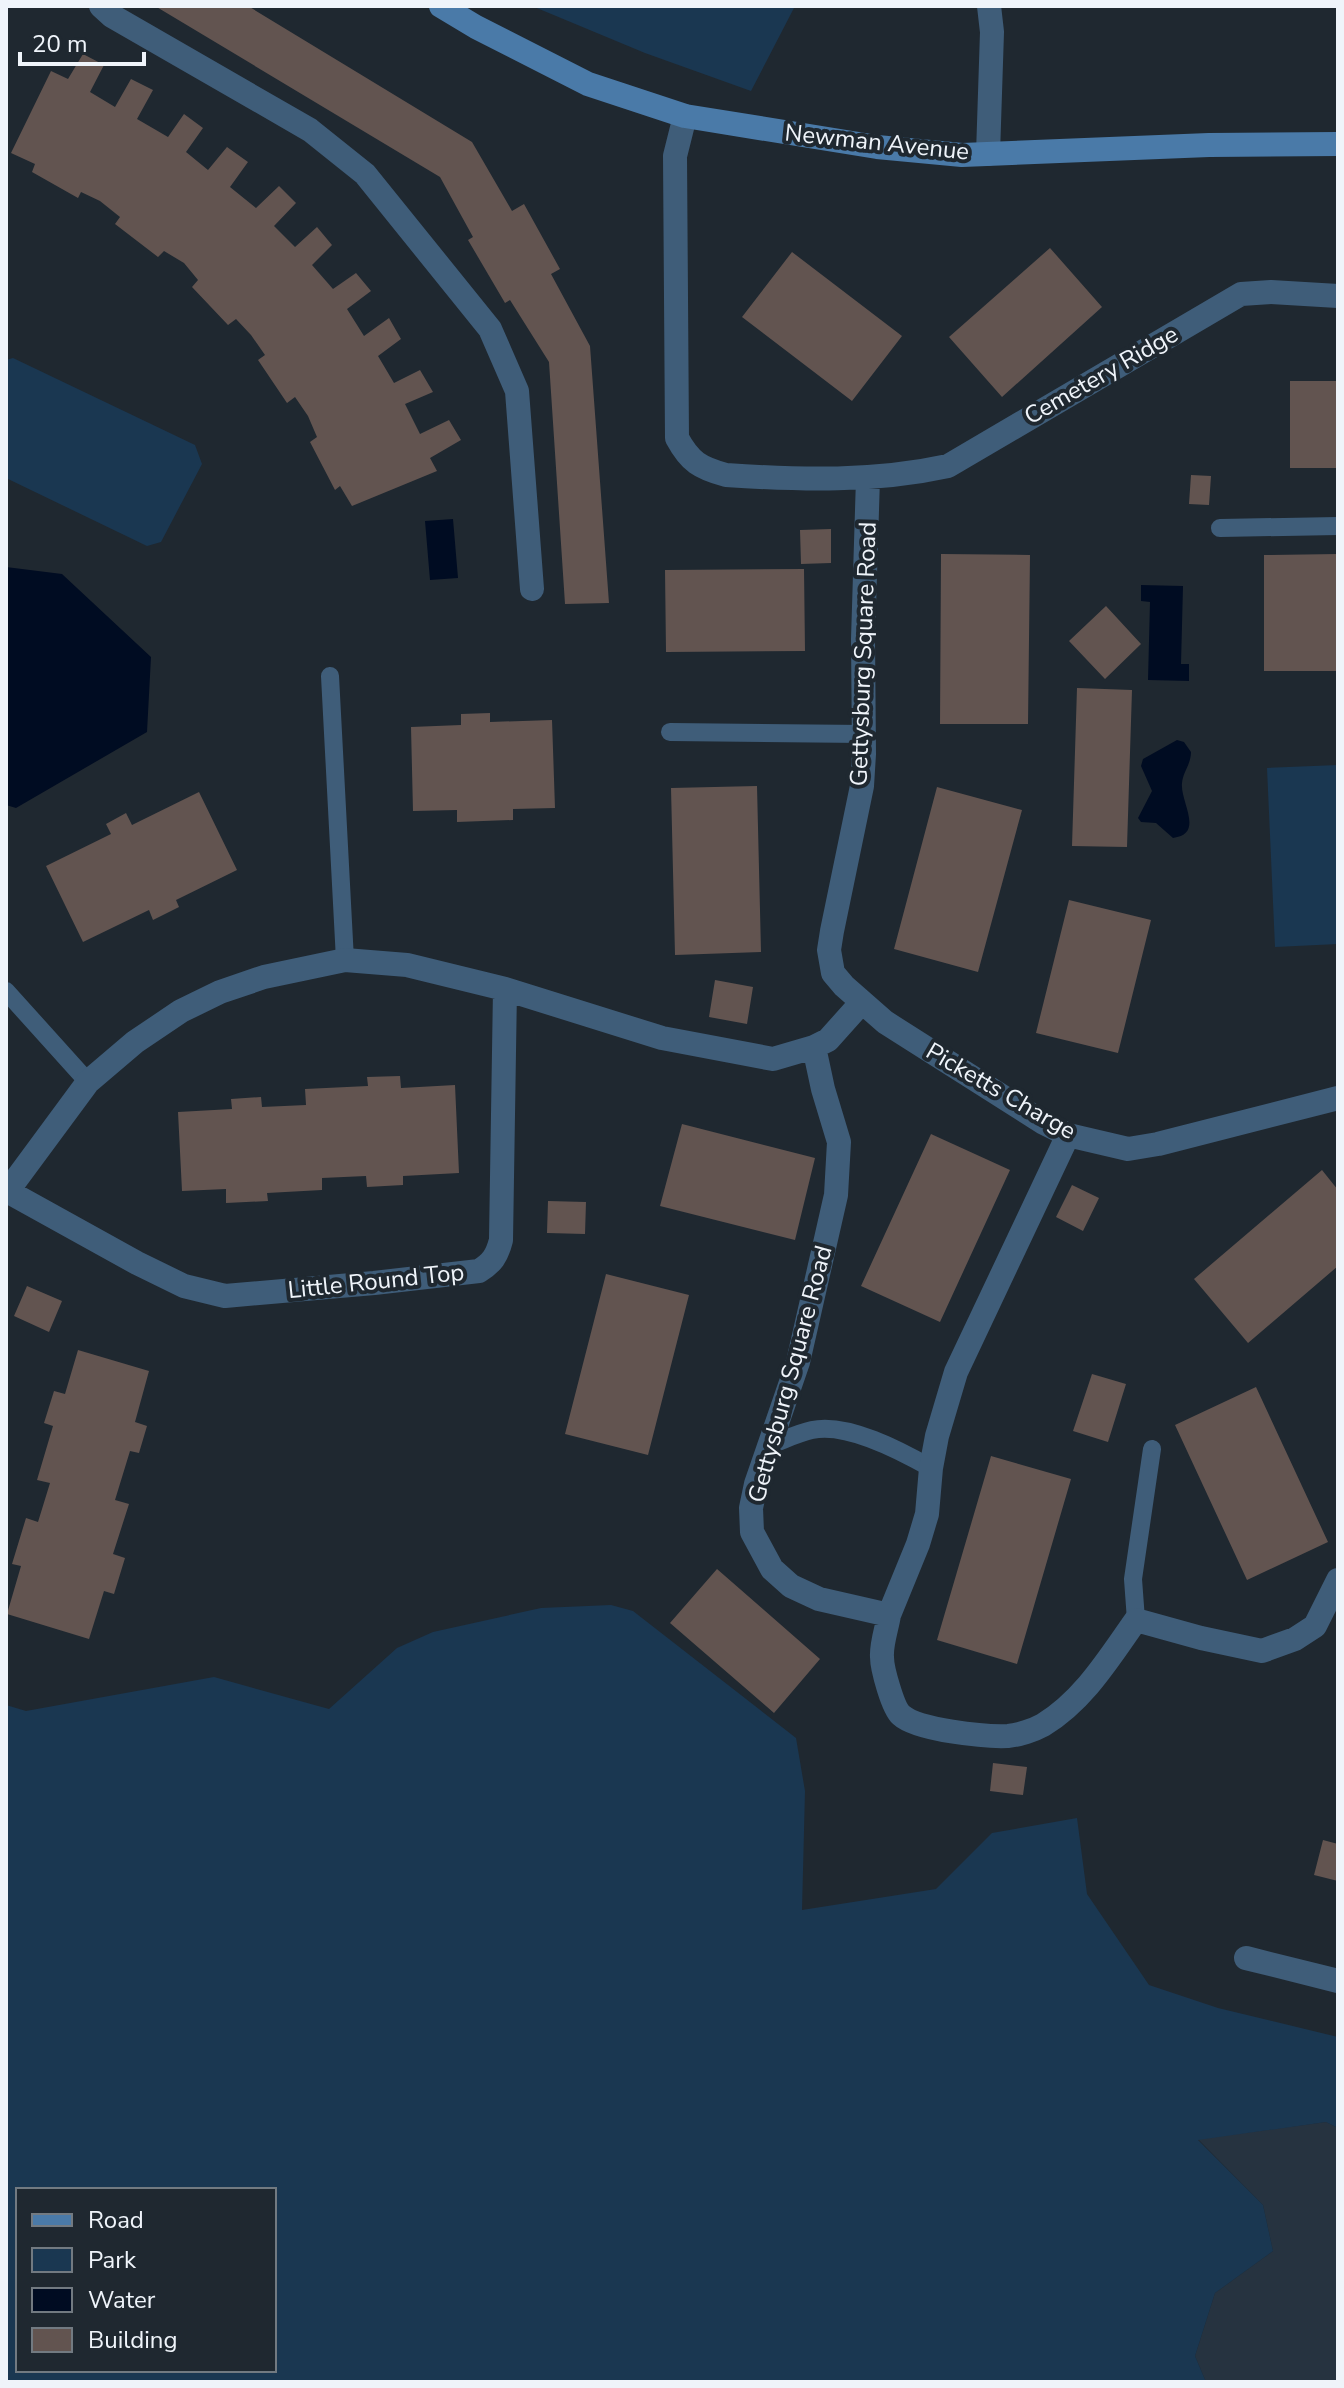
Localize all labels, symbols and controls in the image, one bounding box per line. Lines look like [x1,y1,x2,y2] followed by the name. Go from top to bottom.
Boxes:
[20,16,144,66] scale bar
[32,28,88,60] text: 20 m
[783,116,971,168] street label: Newman Avenue
[1018,318,1184,432] street label: Cemetery Ridge
[842,521,884,787] street label: Gettysburg Square Road
[920,1035,1082,1147] street label: Picketts Charge
[740,1242,840,1506] street label: Gettysburg Square Road
[286,1256,466,1306] street label: Little Round Top
[16,2188,276,2372] legend
[88,2204,144,2236] text: Road
[88,2244,137,2276] text: Park
[88,2284,156,2316] text: Water
[88,2324,178,2356] text: Building

